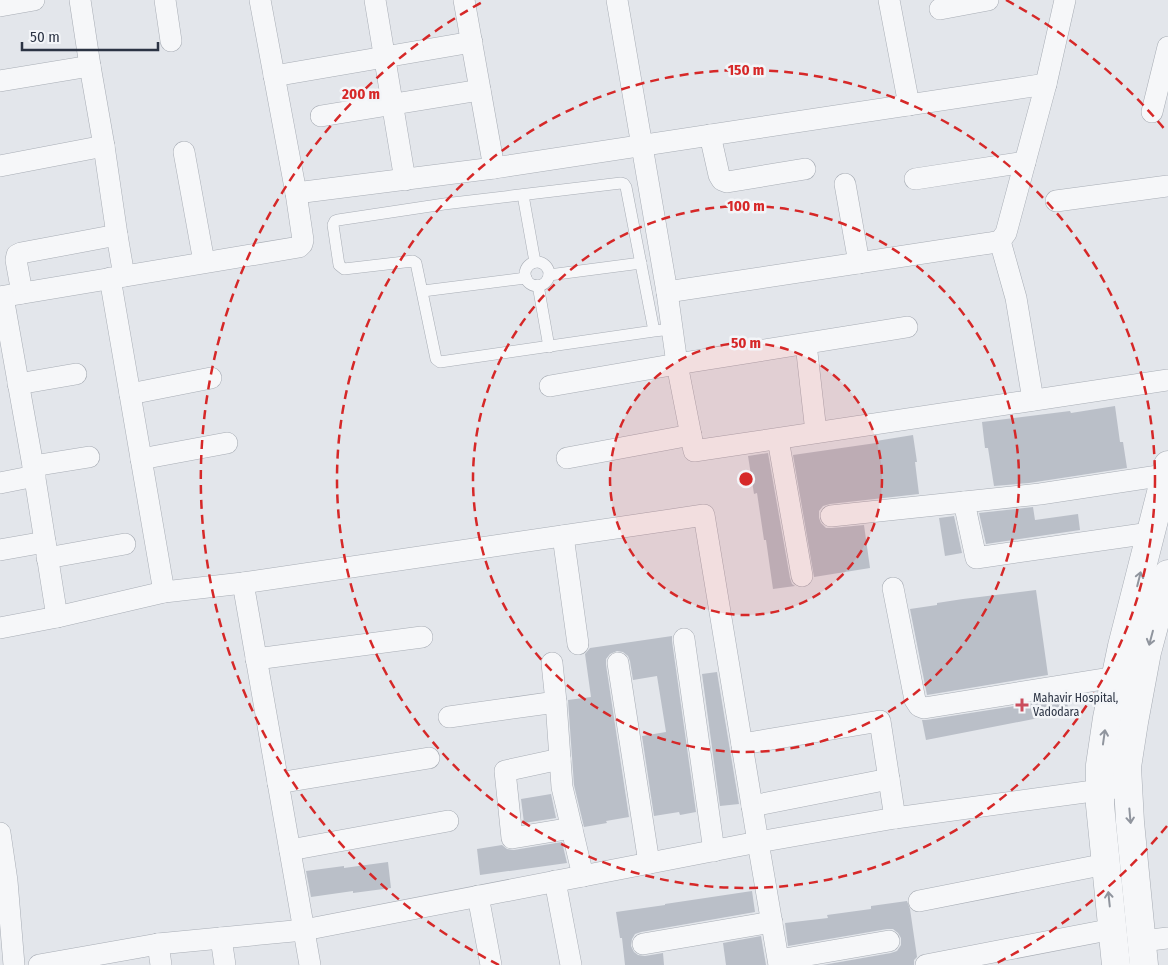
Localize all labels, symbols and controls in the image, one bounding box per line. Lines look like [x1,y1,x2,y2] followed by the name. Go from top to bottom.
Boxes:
[22,20,159,52] scale bar
[30,28,60,46] text: 50 m
[728,61,764,79] text: 150 m
[341,85,380,103] text: 200 m
[727,197,765,215] text: 100 m
[731,334,761,352] text: 50 m
[737,470,755,488] centre of rings
[1135,571,1144,587] one-way arrow
[1146,630,1155,646] one-way arrow
[1033,691,1118,719] place label: Mahavir Hospital, Vadodara
[1015,698,1029,712] marker: Mahavir Hospital, Vadodara
[1099,730,1109,746] one-way arrow
[1125,808,1135,824] one-way arrow
[1104,891,1114,907] one-way arrow

